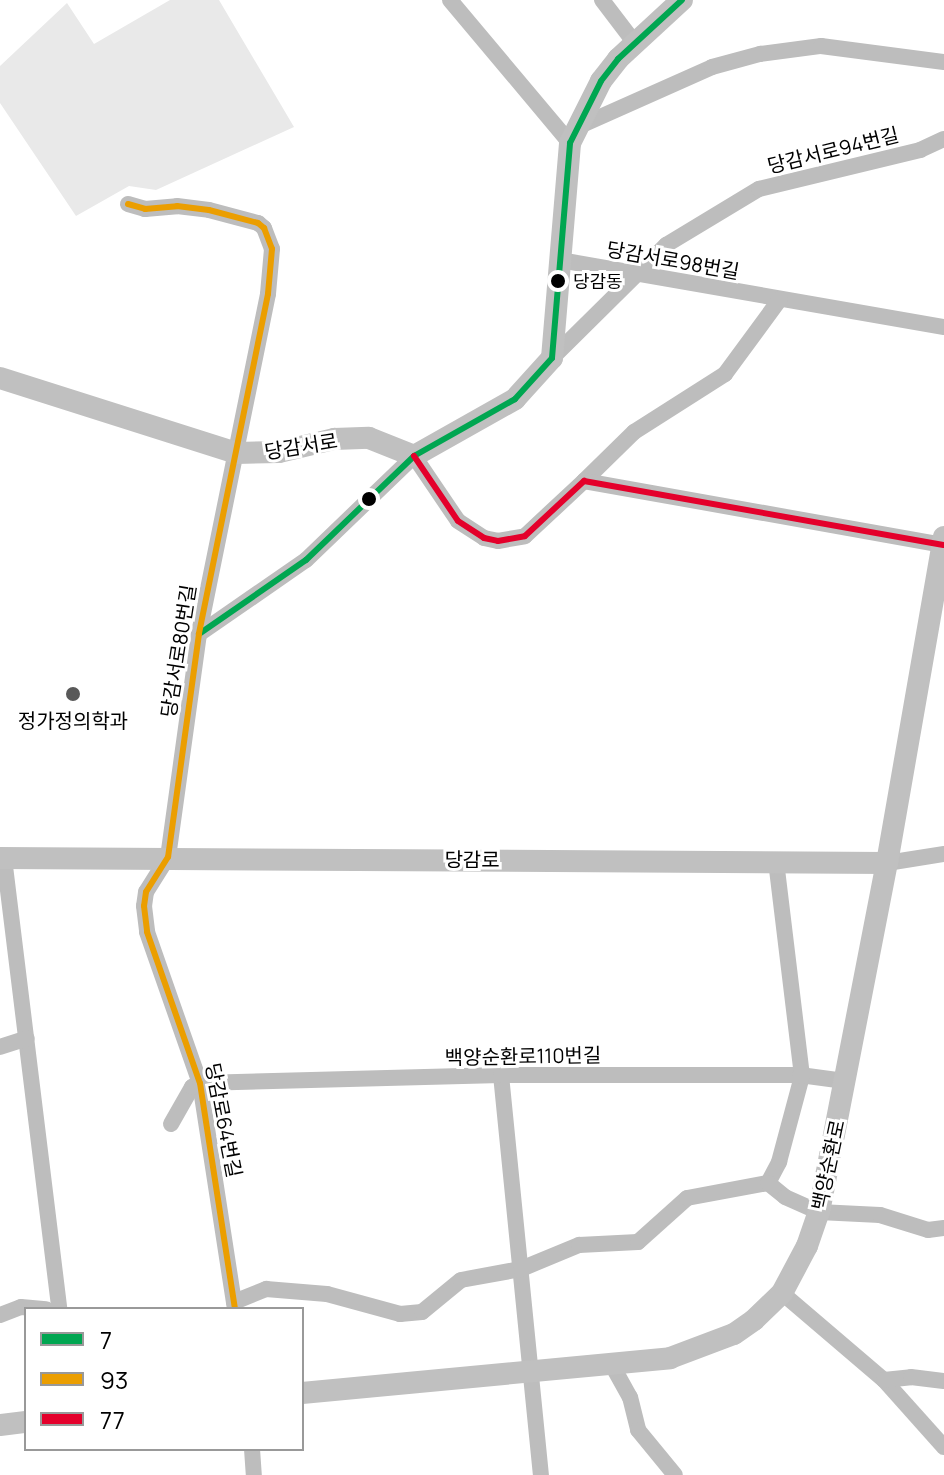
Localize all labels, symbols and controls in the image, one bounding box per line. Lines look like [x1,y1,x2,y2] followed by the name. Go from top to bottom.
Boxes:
[765,122,901,178] street label: 당감서로94번길
[605,237,741,283] street label: 당감서로98번길
[573,270,623,292] place label: 당감동
[550,273,566,289] marker: 당감동
[263,428,339,464] street label: 당감서로
[361,491,377,507] unlabelled marker
[156,583,200,719] street label: 당감서로80번길
[62,683,84,705] marker: 정가정의학과
[18,708,128,732] place label: 정가정의학과
[444,847,500,871] street label: 당감로
[445,1043,601,1069] street label: 백양순환로110번길
[201,1061,247,1179] street label: 당감로64번길
[807,1118,849,1212] street label: 백양순환로
[24,1307,304,1451] legend
[100,1323,112,1356] text: 7
[100,1363,128,1396] text: 93
[100,1403,125,1436] text: 77

